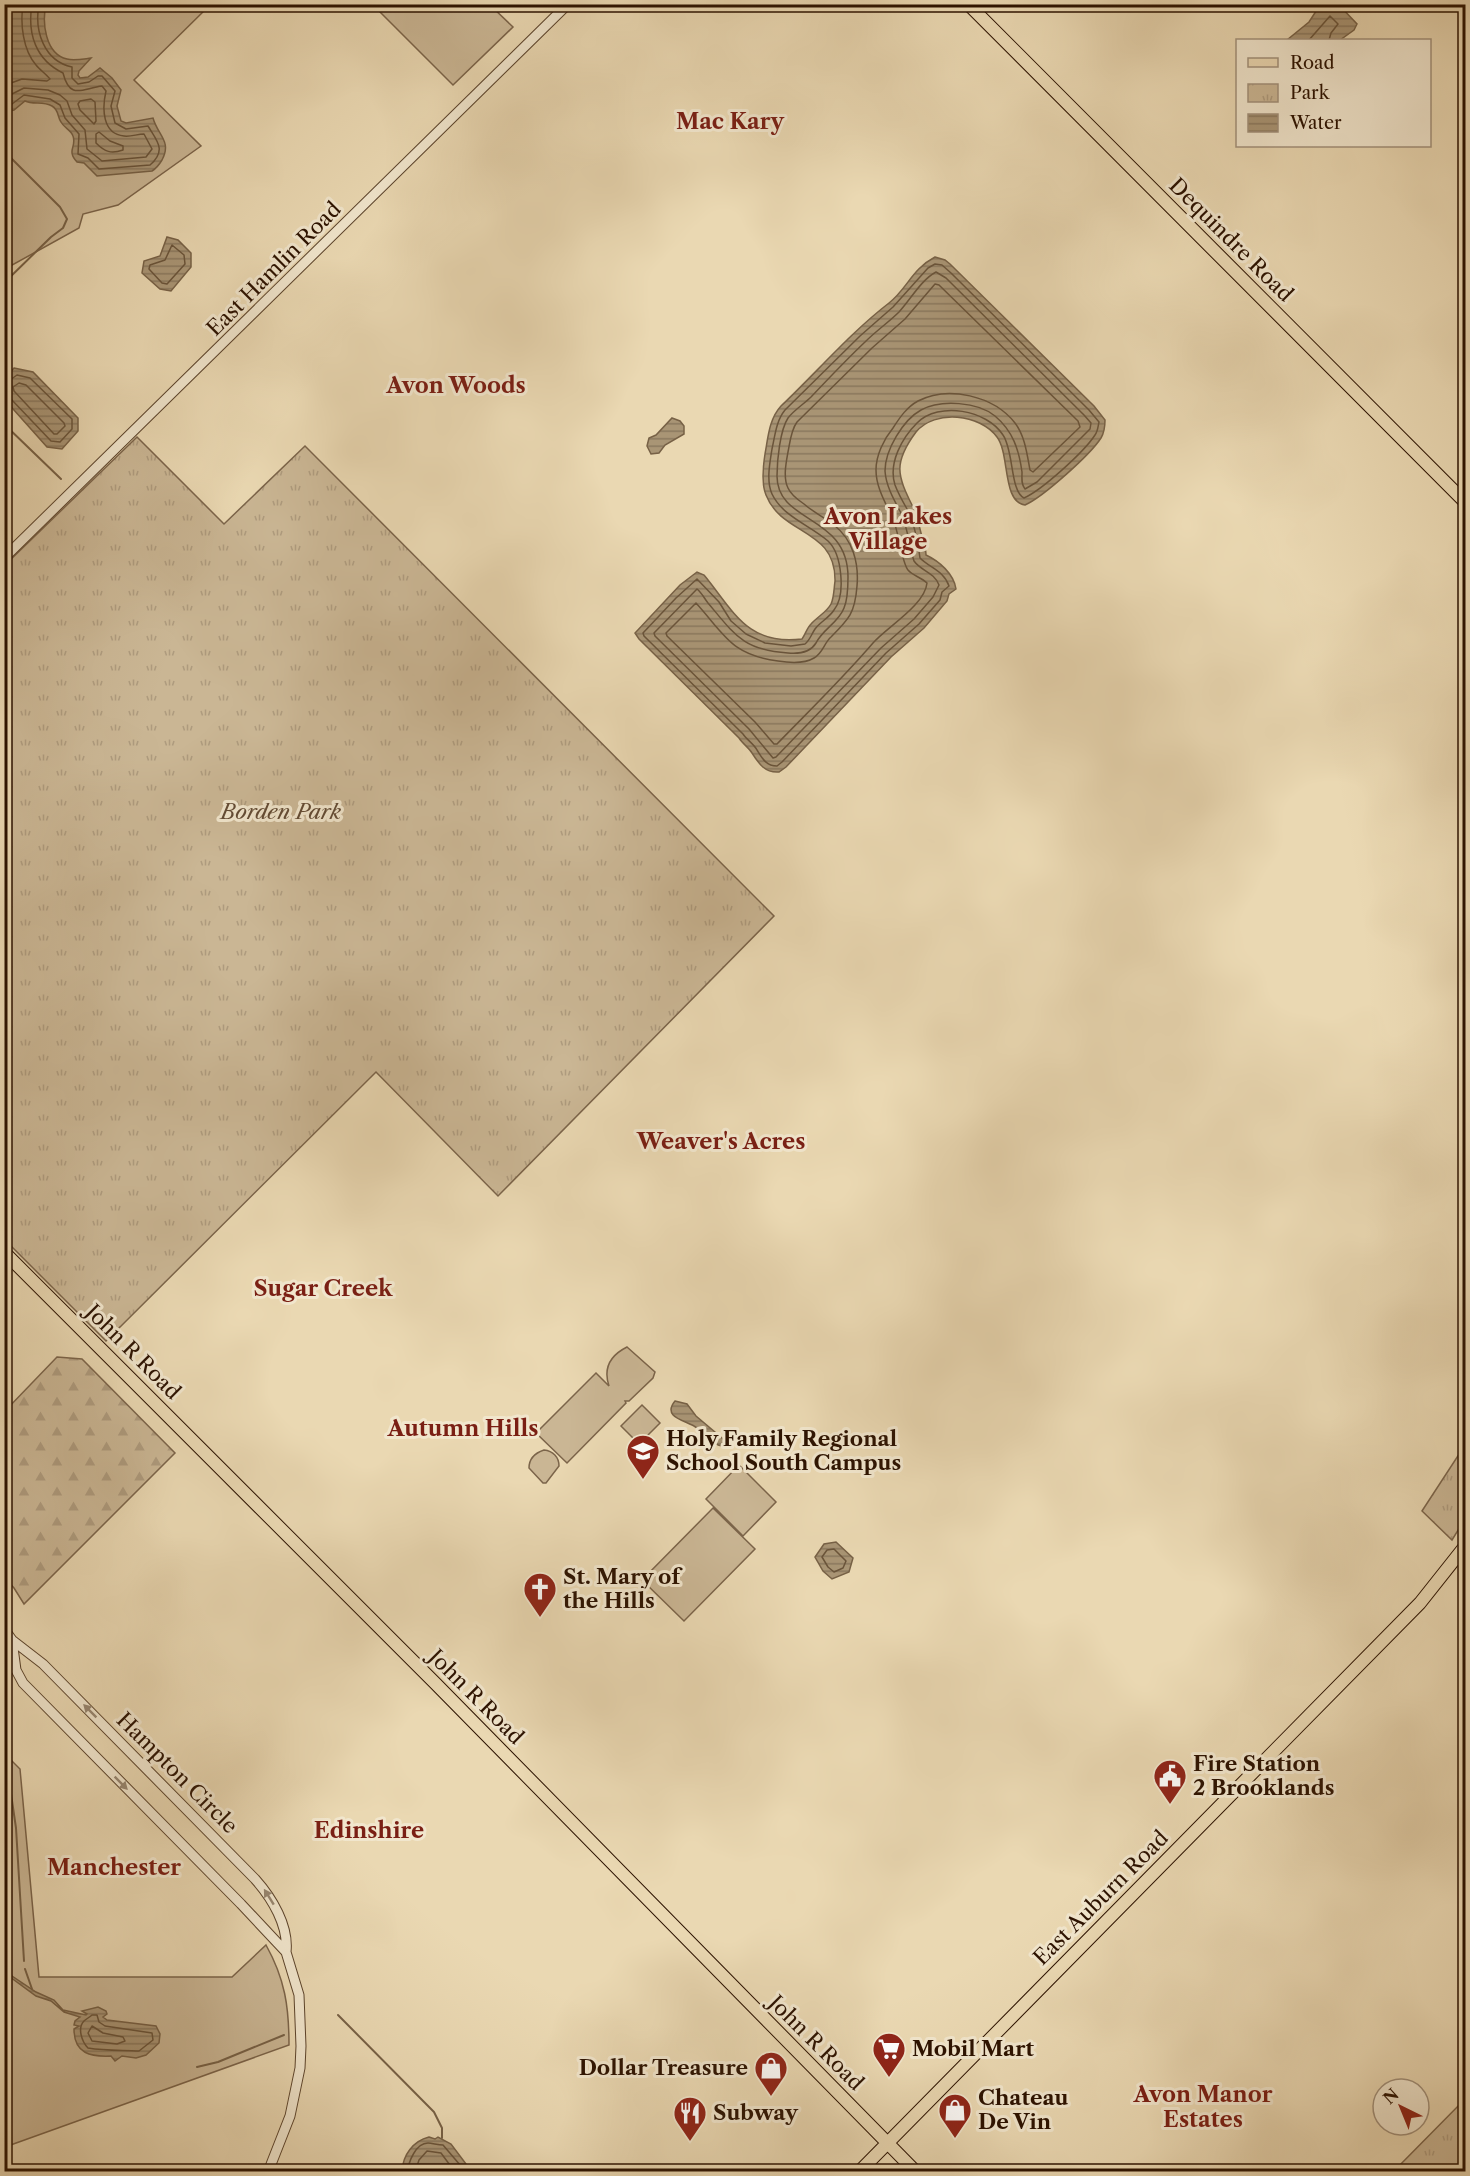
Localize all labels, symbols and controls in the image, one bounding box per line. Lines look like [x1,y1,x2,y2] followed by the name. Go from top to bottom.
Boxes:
[1236,39,1431,147] legend
[1290,52,1335,74] text: Road
[1290,82,1331,104] text: Park
[676,108,785,135] district label: Mac Kary
[1289,112,1342,134] text: Water
[1164,173,1299,307] street label: Dequindre Road
[201,196,346,341] street label: East Hamlin Road
[385,372,526,399] district label: Avon Woods
[823,503,952,555] district label: Avon Lakes Village
[219,799,341,824] park label: Borden Park
[636,1128,805,1155] district label: Weaver's Acres
[253,1275,393,1302] district label: Sugar Creek
[79,1297,186,1404] street label: John R Road
[387,1415,538,1442] district label: Autumn Hills
[666,1426,901,1475] place label: Holy Family Regional School South Campus
[625,1433,661,1480] school or university icon: Holy Family Regional School South Campus
[563,1564,683,1613] place label: St. Mary of the Hills
[522,1571,558,1618] church icon: St. Mary of the Hills
[422,1642,529,1749] street label: John R Road
[83,1704,97,1719] one-way arrow
[112,1707,243,1838] street label: Hampton Circle
[1193,1751,1335,1800] place label: Fire Station 2 Brooklands
[1152,1758,1188,1805] public building icon: Fire Station 2 Brooklands
[113,1775,127,1789] one-way arrow
[314,1817,424,1844] district label: Edinshire
[1028,1825,1173,1970] street label: East Auburn Road
[47,1854,181,1881] district label: Manchester
[263,1889,274,1905] one-way arrow
[762,1988,869,2095] street label: John R Road
[871,2031,907,2078] supermarket icon: Mobil Mart
[912,2036,1035,2061] place label: Mobil Mart
[753,2050,789,2097] shop icon: Dollar Treasure
[579,2055,748,2080] place label: Dollar Treasure
[1371,2077,1431,2137] north arrow
[1133,2081,1273,2133] district label: Avon Manor Estates
[1379,2084,1403,2108] text: N
[978,2085,1069,2134] place label: Chateau De Vin
[937,2092,973,2139] shop icon: Chateau De Vin
[672,2095,708,2142] restaurant icon: Subway
[713,2100,799,2125] place label: Subway

